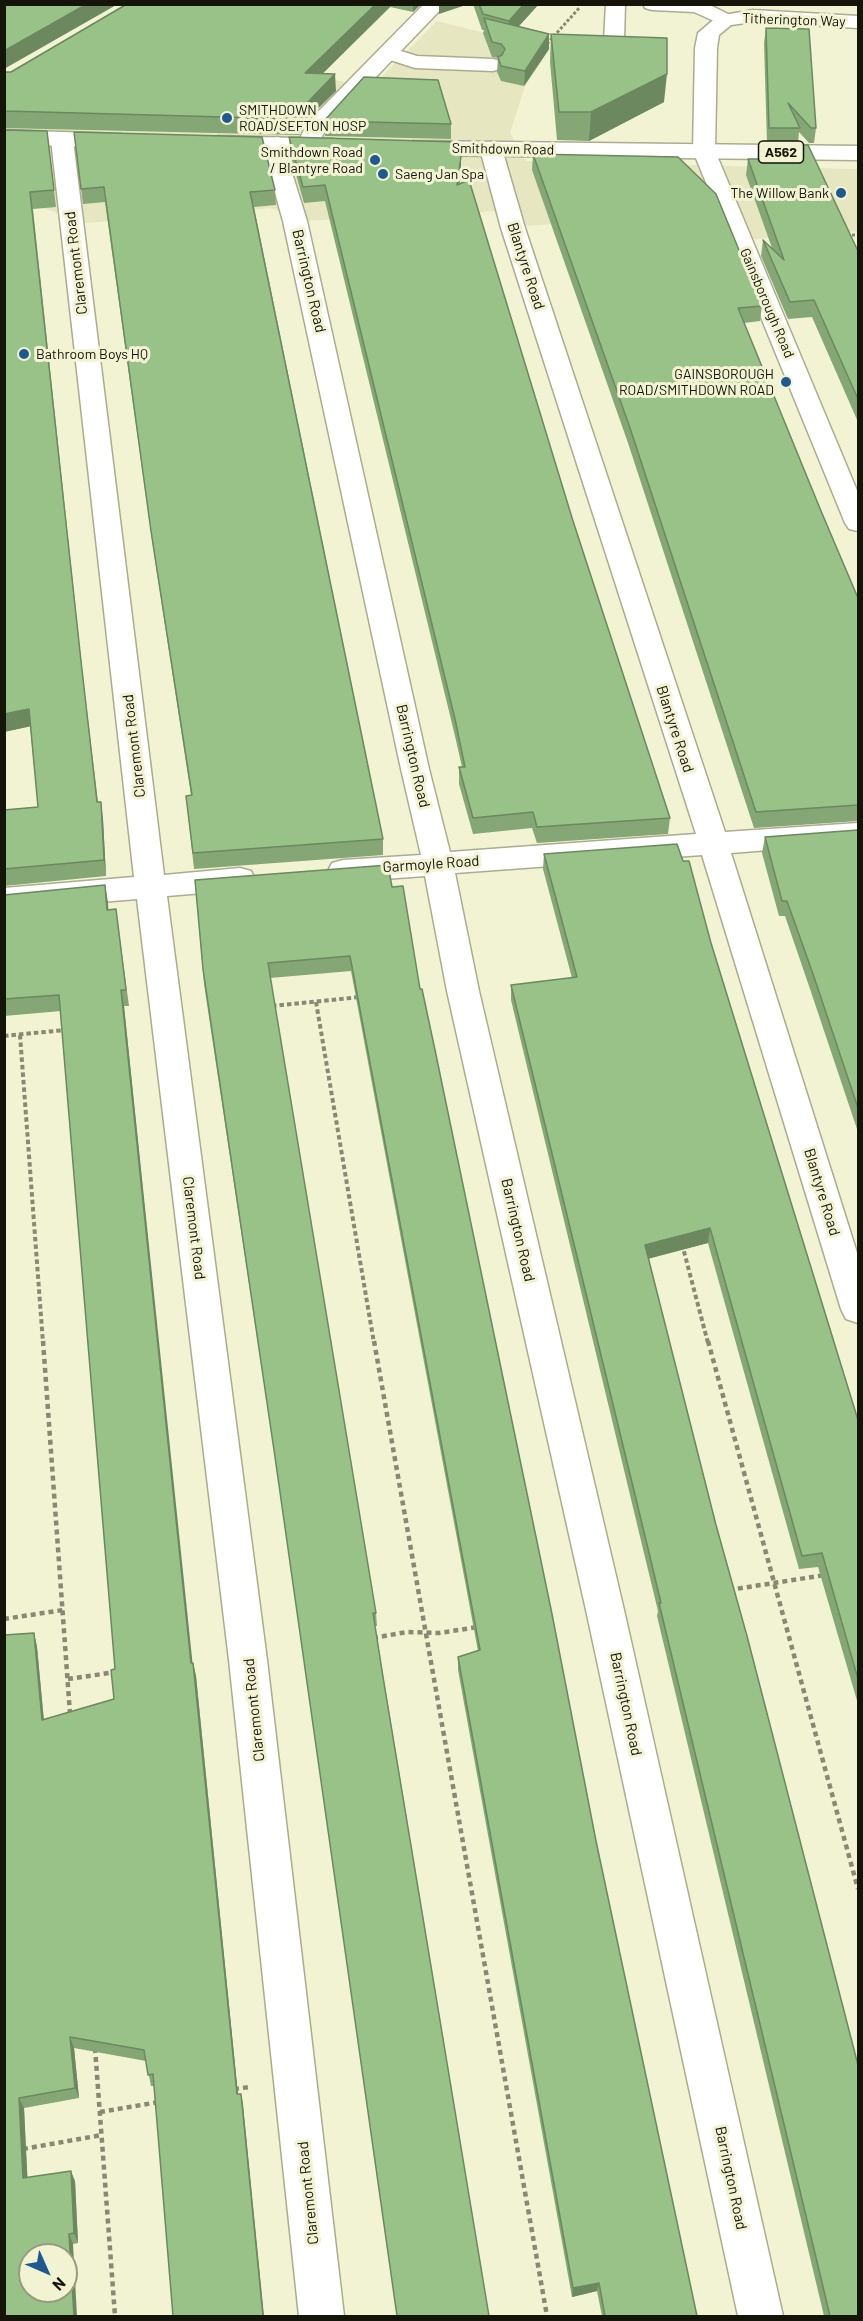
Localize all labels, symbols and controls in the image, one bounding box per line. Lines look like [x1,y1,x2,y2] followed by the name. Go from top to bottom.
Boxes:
[742,10,846,30] street label: Titherington Way
[239,102,366,134] place label: SMITHDOWN ROAD/SEFTON HOSP
[220,111,234,125] marker: SMITHDOWN ROAD/SEFTON HOSP
[452,140,554,158] street label: Smithdown Road
[758,141,804,163] road number: A562
[261,144,363,176] place label: Smithdown Road / Blantyre Road
[368,153,382,167] marker: Smithdown Road / Blantyre Road
[395,166,484,182] place label: Saeng Jan Spa
[376,167,390,181] marker: Saeng Jan Spa
[730,185,829,201] place label: The Willow Bank
[834,186,848,200] marker: The Willow Bank
[61,210,91,316] street label: Claremont Road
[503,220,549,312] street label: Blantyre Road
[288,228,330,334] street label: Barrington Road
[736,246,798,360] street label: Gainsborough Road
[36,346,148,362] place label: Bathroom Boys HQ
[17,347,31,361] marker: Bathroom Boys HQ
[619,366,774,398] place label: GAINSBOROUGH ROAD/SMITHDOWN ROAD
[779,375,793,389] marker: GAINSBOROUGH ROAD/SMITHDOWN ROAD
[652,683,698,775] street label: Blantyre Road
[119,693,149,799] street label: Claremont Road
[392,703,434,809] street label: Barrington Road
[382,852,480,876] street label: Garmoyle Road
[800,1146,844,1238] street label: Blantyre Road
[179,1175,209,1281] street label: Claremont Road
[497,1177,539,1283] street label: Barrington Road
[606,1651,646,1757] street label: Barrington Road
[240,1657,268,1763] street label: Claremont Road
[711,2125,751,2231] street label: Barrington Road
[294,2140,322,2246] street label: Claremont Road
[18,2243,78,2303] north arrow
[49,2274,70,2295] text: N

